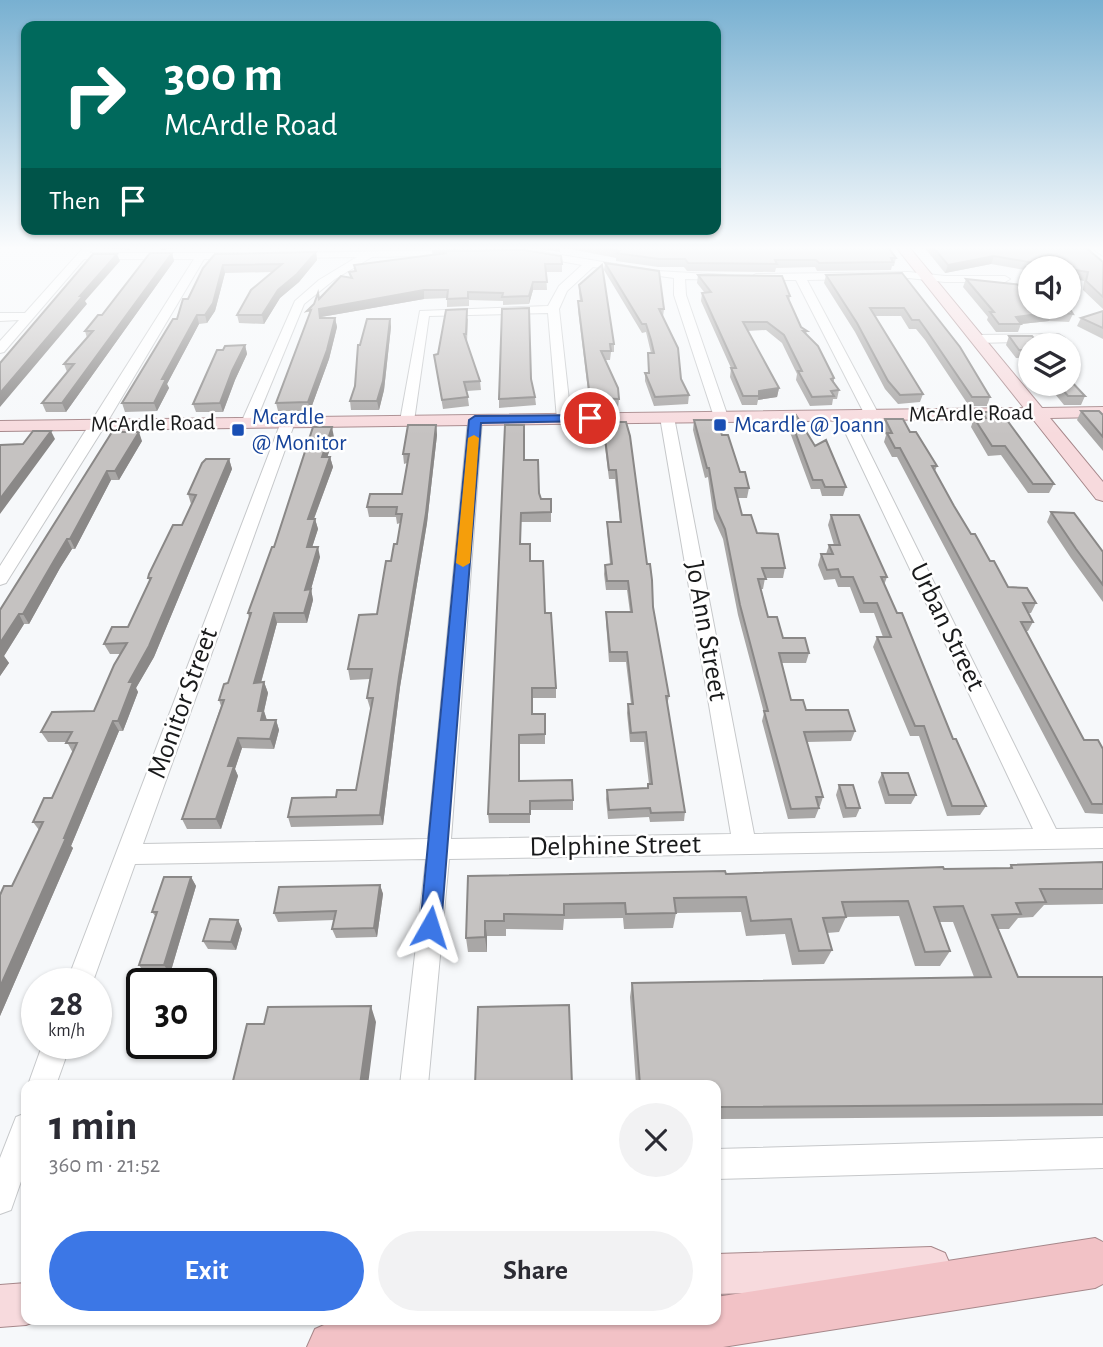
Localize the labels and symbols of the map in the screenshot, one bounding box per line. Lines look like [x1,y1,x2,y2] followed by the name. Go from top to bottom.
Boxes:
[560,388,620,448] pin
[908,401,1034,427] street label: McArdle Road
[252,406,347,455] place label: Mcardle @ Monitor
[90,411,216,437] street label: McArdle Road
[734,414,885,437] place label: Mcardle @ Joann
[712,417,728,433] marker: Mcardle @ Joann
[230,422,246,438] marker: Mcardle @ Monitor
[680,559,732,703] street label: Jo Ann Street
[904,559,990,695] street label: Urban Street
[143,624,223,782] street label: Monitor Street
[529,831,701,861] street label: Delphine Street
[393,890,467,964] position arrow
[126,968,217,1059] speed limit sign: 30

